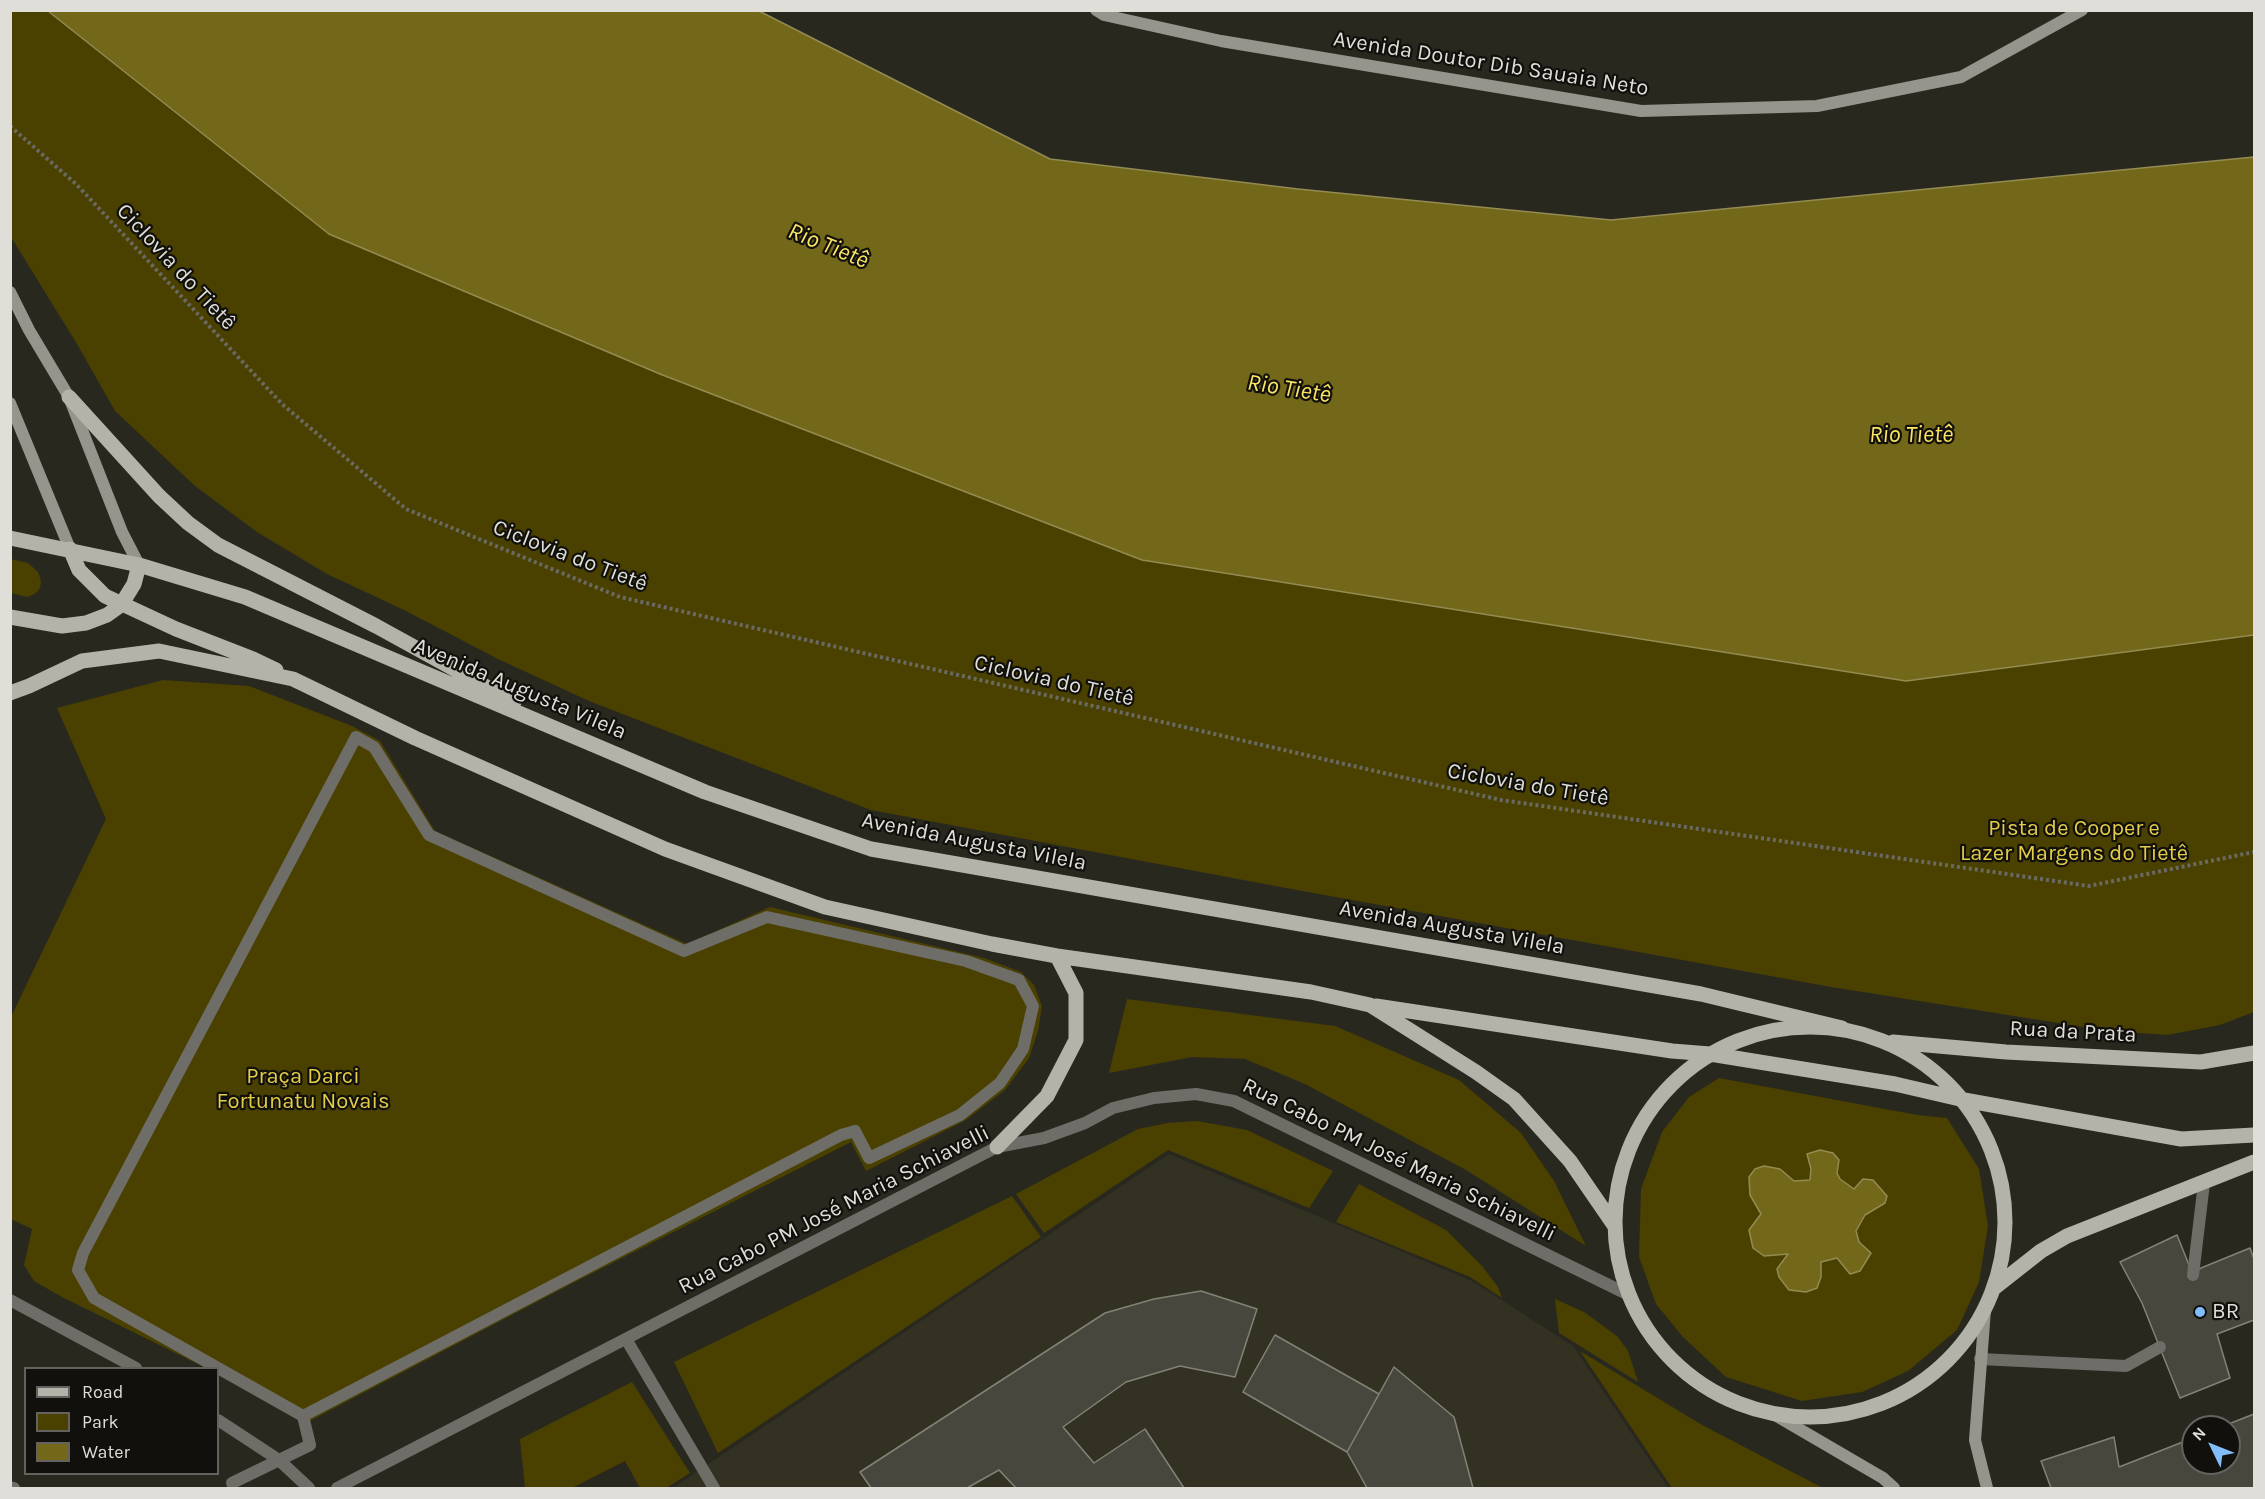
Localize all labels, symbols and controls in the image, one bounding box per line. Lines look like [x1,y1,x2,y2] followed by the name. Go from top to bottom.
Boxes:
[1332,26,1650,102] street label: Avenida Doutor Dib Sauaia Neto
[111,198,241,336] street label: Ciclovia do Tietê
[784,217,872,275] water label: Rio Tietê
[1245,368,1333,410] water label: Rio Tietê
[1869,421,1953,449] water label: Rio Tietê
[489,514,651,598] street label: Ciclovia do Tietê
[410,632,630,746] street label: Avenida Augusta Vilela
[972,650,1136,712] street label: Ciclovia do Tietê
[1445,758,1611,812] street label: Ciclovia do Tietê
[859,807,1089,877] street label: Avenida Augusta Vilela
[1960,816,2188,867] park label: Pista de Cooper e Lazer Margens do Tietê
[1337,895,1567,961] street label: Avenida Augusta Vilela
[2009,1015,2137,1049] street label: Rua da Prata
[216,1064,390,1116] park label: Praça Darci Fortunatu Novais
[1238,1072,1560,1248] street label: Rua Cabo PM José Maria Schiavelli
[674,1120,994,1300] street label: Rua Cabo PM José Maria Schiavelli
[2212,1299,2239,1325] place label: BR
[2193,1305,2207,1319] marker: BR
[24,1367,219,1475] legend
[82,1381,123,1403] text: Road
[82,1411,119,1433] text: Park
[2181,1415,2241,1475] north arrow
[2188,1423,2210,1444] text: N
[82,1441,130,1463] text: Water

